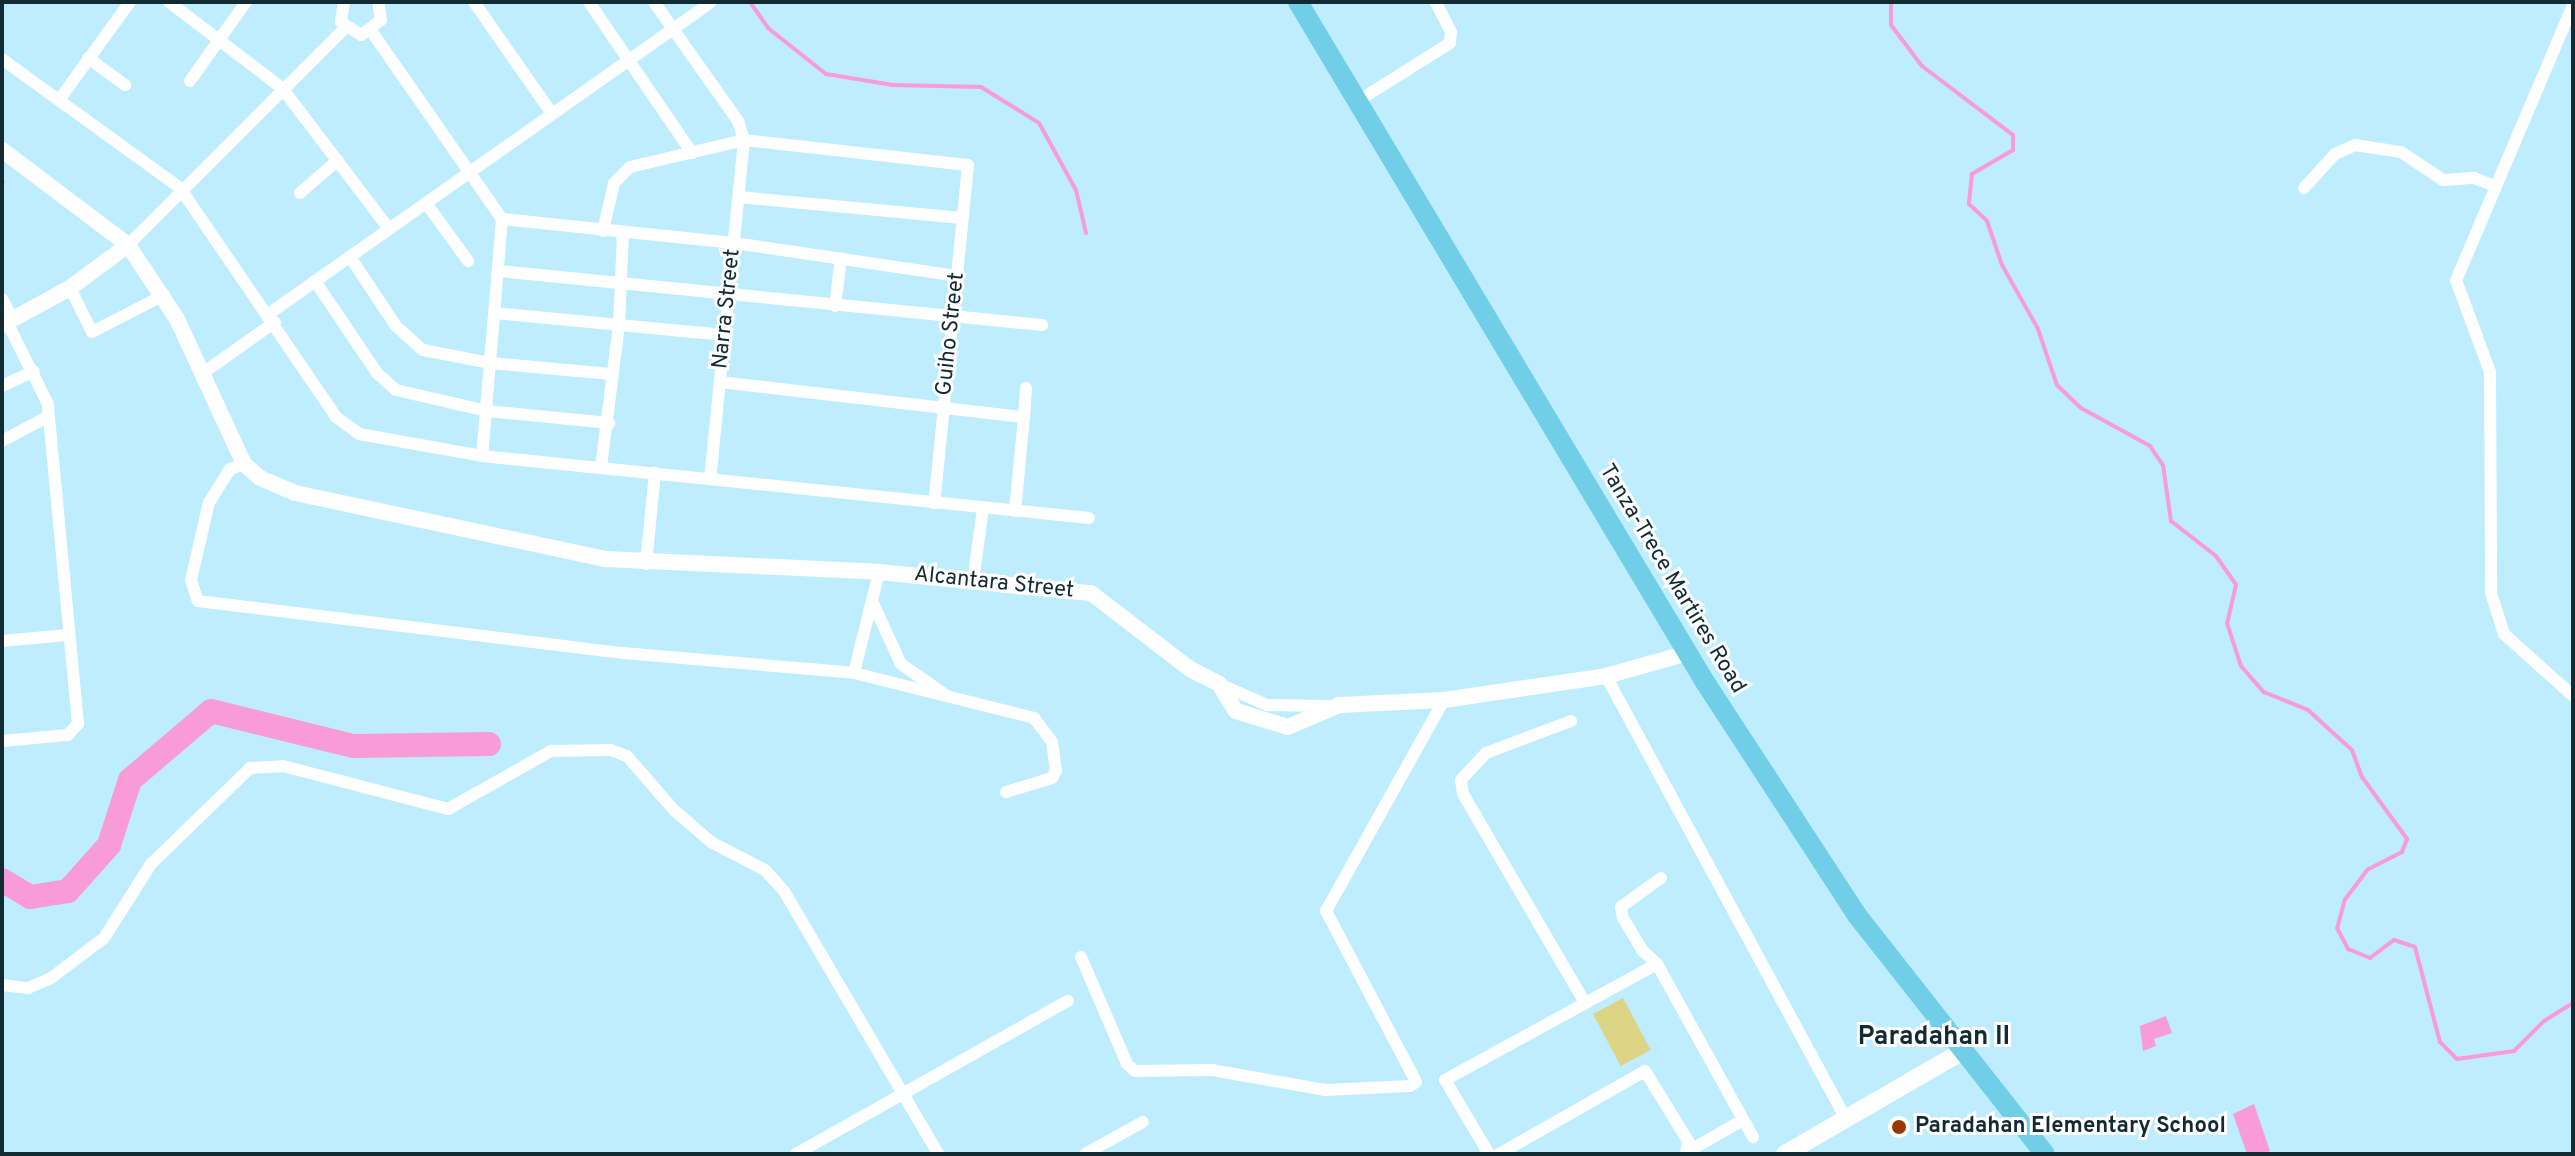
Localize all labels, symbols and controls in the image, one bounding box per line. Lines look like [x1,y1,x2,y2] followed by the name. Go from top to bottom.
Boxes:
[708,248,746,370] street label: Narra Street
[931,271,971,397] street label: Guiho Street
[1593,460,1751,698] street label: Tanza-Trece Martires Road
[913,561,1075,605] street label: Alcantara Street
[1858,1022,2010,1054] district label: Paradahan II
[1915,1114,2226,1140] place label: Paradahan Elementary School
[1890,1118,1908,1136] marker: Paradahan Elementary School

